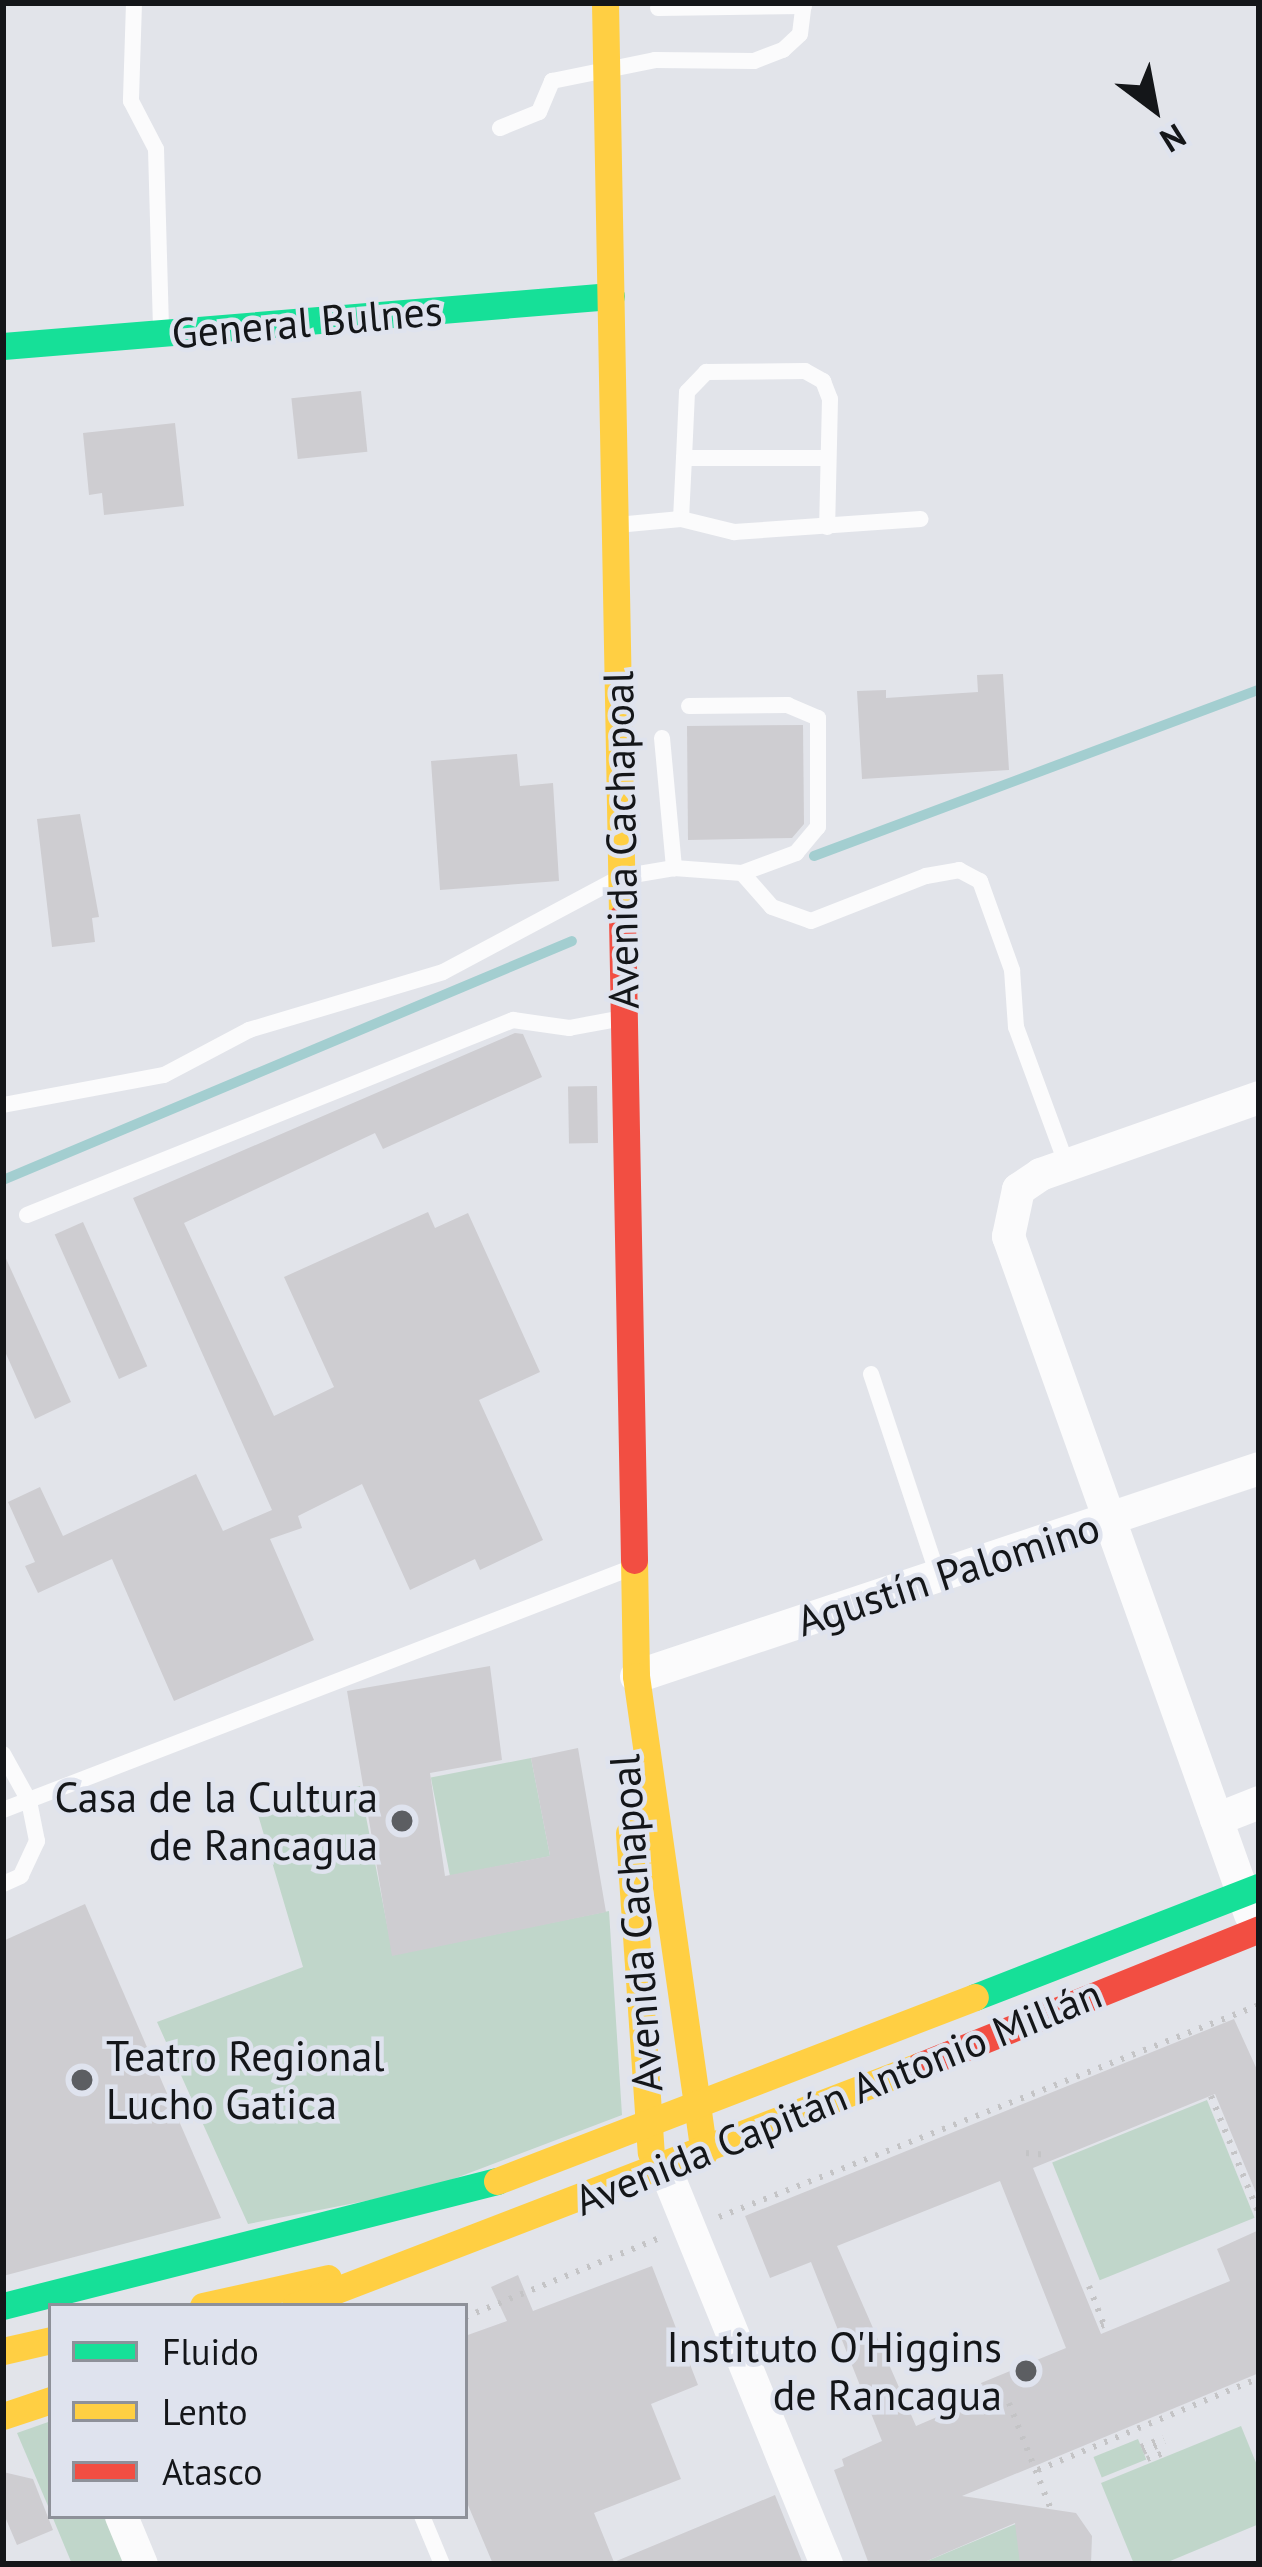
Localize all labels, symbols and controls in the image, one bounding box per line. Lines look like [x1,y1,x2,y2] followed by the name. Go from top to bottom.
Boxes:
[1094,48,1214,168] north arrow
[1153,115,1194,163] text: N
[170,285,444,359] street label: General Bulnes
[593,670,649,1010] street label: Avenida Cachapoal
[790,1501,1106,1647] street label: Agustín Palomino
[599,1753,673,2093] street label: Avenida Cachapoal
[55,1772,378,1870] place label: Casa de la Cultura de Rancagua
[389,1808,415,1834] marker: Casa de la Cultura de Rancagua
[567,1968,1109,2226] street label: Avenida Capitán Antonio Millán
[106,2031,385,2130] place label: Teatro Regional Lucho Gatica
[69,2067,95,2093] marker: Teatro Regional Lucho Gatica
[48,2303,468,2519] legend
[667,2322,1002,2420] place label: Instituto O'Higgins de Rancagua
[162,2328,259,2375] text: Fluido
[1013,2358,1039,2384] marker: Instituto O'Higgins de Rancagua
[162,2388,248,2435] text: Lento
[162,2448,262,2495] text: Atasco

